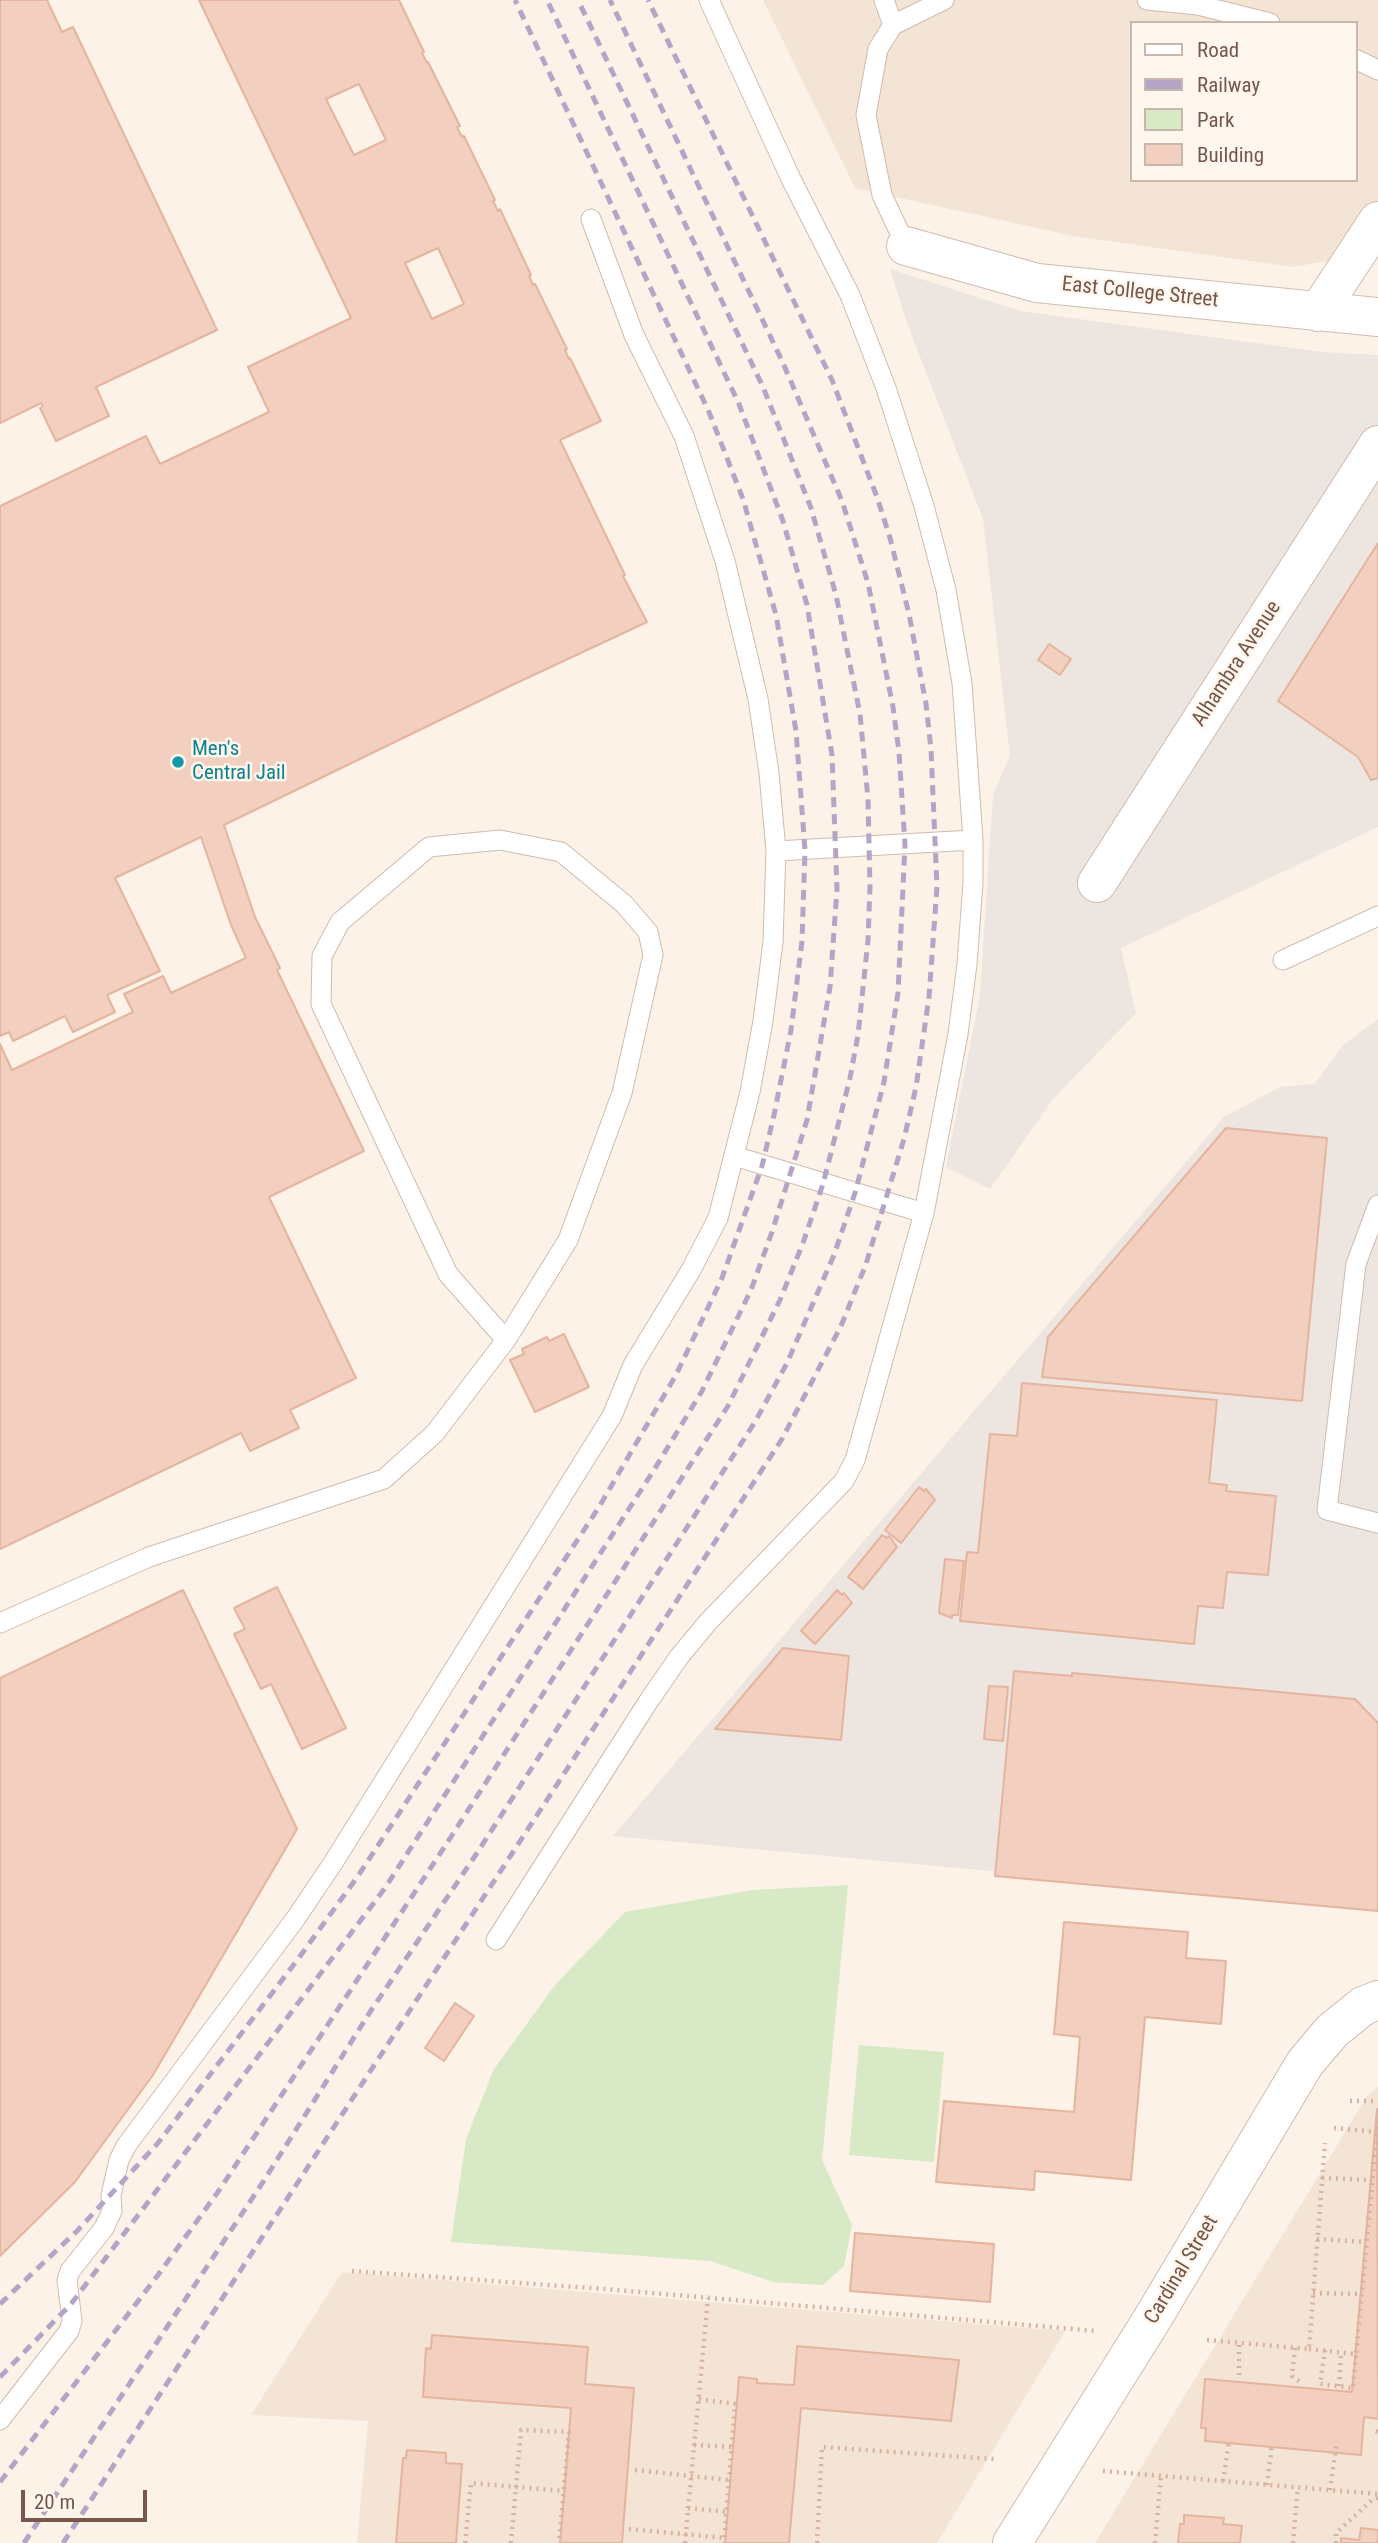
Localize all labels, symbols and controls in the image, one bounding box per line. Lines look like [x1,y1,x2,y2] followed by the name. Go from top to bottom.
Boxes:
[1130,21,1357,182] legend
[1197,38,1239,62] text: Road
[1197,73,1260,97] text: Railway
[1197,108,1234,132] text: Park
[1197,143,1264,167] text: Building
[1060,272,1220,314] street label: East College Street
[1187,596,1287,732] street label: Alhambra Avenue
[192,737,286,787] place label: Men's Central Jail
[170,754,186,770] marker: Men's Central Jail
[1140,2211,1224,2329] street label: Cardinal Street
[24,2476,150,2520] scale bar
[34,2490,75,2514] text: 20 m

